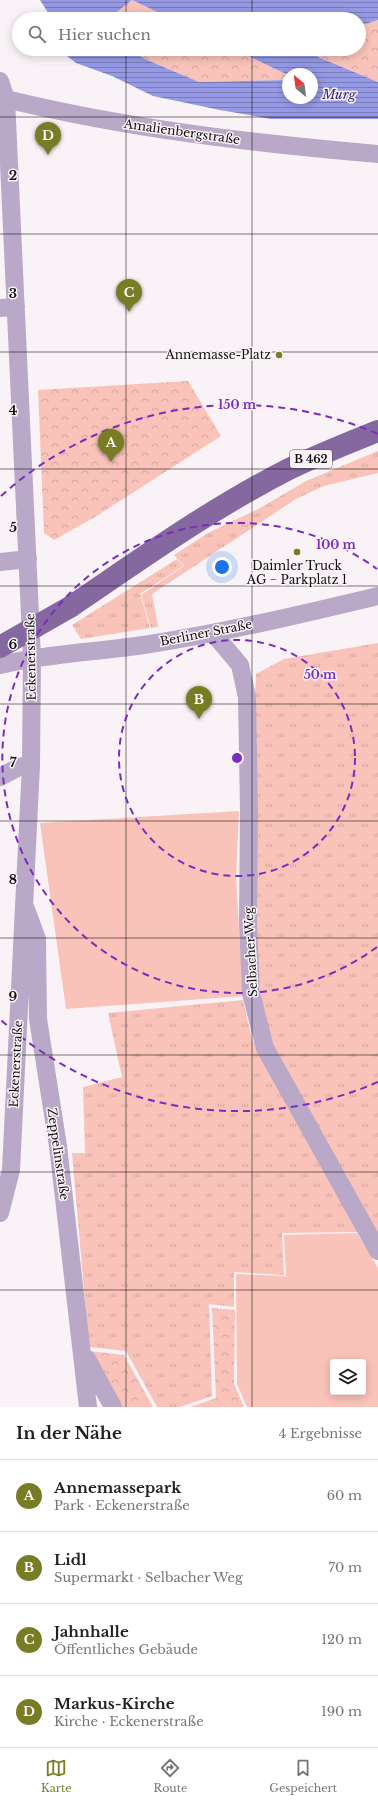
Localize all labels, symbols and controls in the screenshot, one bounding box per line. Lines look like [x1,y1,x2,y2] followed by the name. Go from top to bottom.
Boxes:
[12,12,366,56] search box
[26,23,48,45] icon: search
[58,25,151,44] text: Hier suchen
[282,68,318,104] north arrow
[321,86,357,103] water label: Murg
[122,116,241,147] street label: Amalienbergstraße
[35,122,61,155] pin: D
[9,167,17,184] text: 2
[116,279,142,312] pin: C
[9,285,17,302] text: 3
[165,347,271,362] place label: Annemasse-Platz
[274,350,284,360] marker: Annemasse-Platz
[218,397,257,412] text: 150 m
[9,402,18,419] text: 4
[98,429,124,462] pin: A
[290,450,332,468] road number: B 462
[9,519,17,536] text: 5
[316,537,357,552] text: 100 m
[292,547,302,557] marker: Daimler Truck AG − Parkplatz 1
[212,557,232,577] your location
[246,558,347,587] place label: Daimler Truck AG − Parkplatz 1
[22,613,39,701] street label: Eckenerstraße
[159,616,253,649] street label: Berliner Straße
[9,636,18,653] text: 6
[304,667,337,682] text: 50 m
[186,686,212,719] pin: B
[230,751,244,765] centre of rings
[10,754,17,771] text: 7
[9,871,17,888] text: 8
[241,906,260,997] street label: Selbacher Weg
[9,988,18,1005] text: 9
[6,1020,25,1108] street label: Eckenerstraße
[45,1107,72,1201] street label: Zeppelinstraße
[330,1359,366,1395] map controls
[330,1359,366,1395] button: layers
[16,1423,122,1444] text: In der Nähe
[279,1425,362,1442] text: 4 Ergebnisse
[54,1478,181,1497] text: Annemassepark
[24,1487,34,1504] text: A
[327,1487,362,1504] text: 60 m
[54,1497,190,1514] text: Park · Eckenerstraße
[54,1550,86,1569] text: Lidl
[24,1559,34,1576] text: B
[329,1559,362,1576] text: 70 m
[54,1569,243,1586] text: Supermarkt · Selbacher Weg
[54,1622,129,1641] text: Jahnhalle
[24,1631,34,1648] text: C
[321,1631,362,1648] text: 120 m
[54,1641,198,1658] text: Öffentliches Gebäude
[54,1694,175,1713] text: Markus-Kirche
[23,1703,35,1720] text: D
[321,1703,362,1720] text: 190 m
[54,1713,204,1730] text: Kirche · Eckenerstraße
[41,1757,71,1795] tab: Karte
[154,1757,187,1795] tab: Route
[269,1757,337,1795] tab: Gespeichert

